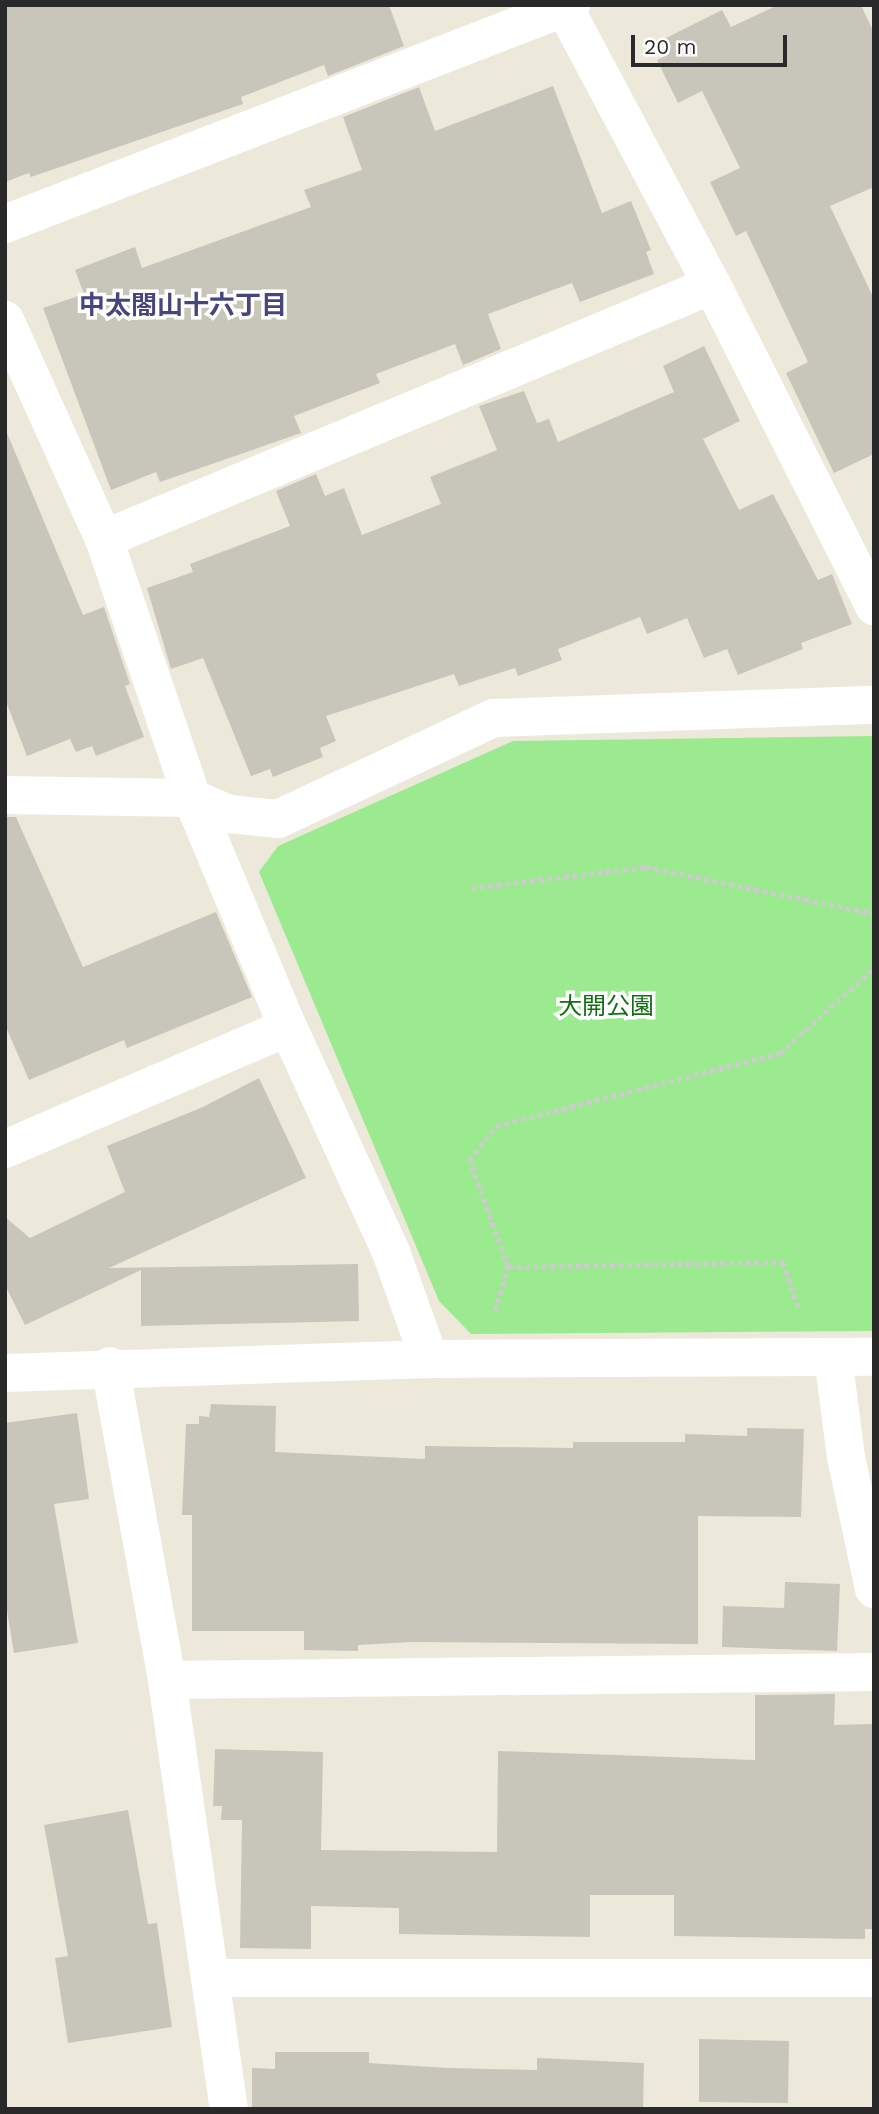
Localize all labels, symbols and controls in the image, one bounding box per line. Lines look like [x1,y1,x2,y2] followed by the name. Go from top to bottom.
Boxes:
[634,21,790,65] scale bar
[644,34,696,59] text: 20 m
[79,290,287,322] district label: 中太閤山十六丁目
[558,993,654,1021] park label: 大開公園

